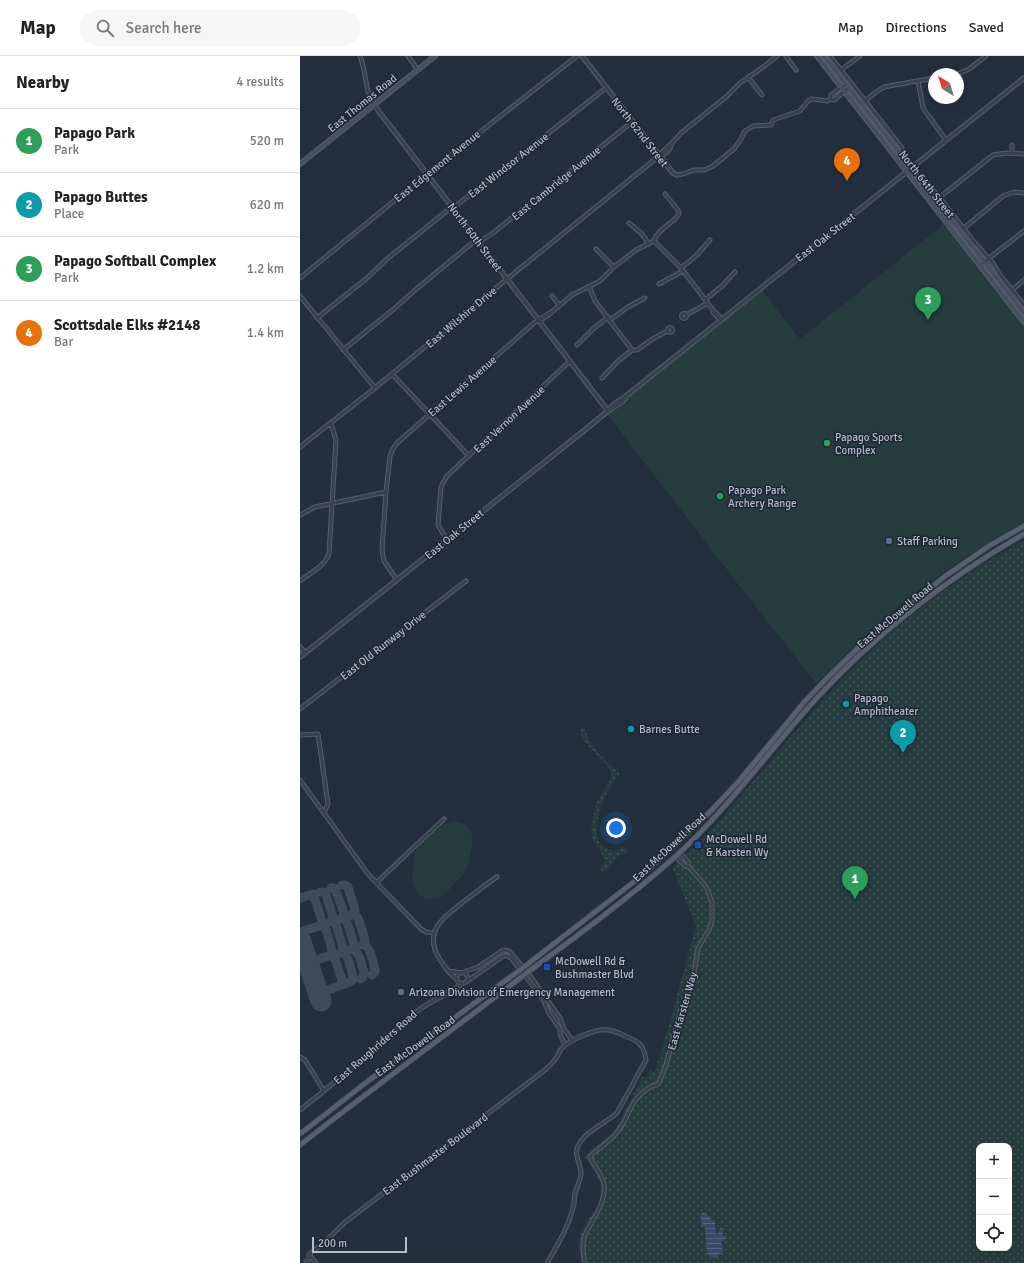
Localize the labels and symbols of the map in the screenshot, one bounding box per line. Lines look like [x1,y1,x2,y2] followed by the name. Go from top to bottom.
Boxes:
[928,68,964,104] north arrow
[325,71,400,135] street label: East Thomas Road
[608,95,671,170] street label: North 62nd Street
[392,128,483,205] street label: East Edgemont Avenue
[466,130,551,201] street label: East Windsor Avenue
[509,143,603,223] street label: East Cambridge Avenue
[834,148,860,181] pin: 4
[896,148,957,221] street label: North 64th Street
[445,200,505,274] street label: North 60th Street
[793,210,858,265] street label: East Oak Street
[423,284,499,351] street label: East Wilshire Drive
[915,287,941,320] pin: 3
[425,353,499,420] street label: East Lewis Avenue
[471,383,548,456] street label: East Vernon Avenue
[835,431,903,457] place label: Papago Sports Complex
[822,438,832,448] marker: Papago Sports Complex
[728,484,797,510] place label: Papago Park Archery Range
[715,491,725,501] marker: Papago Park Archery Range
[422,507,487,562] street label: East Oak Street
[897,535,958,548] place label: Staff Parking
[884,536,894,546] marker: Staff Parking
[855,580,936,651] street label: East McDowell Road
[338,608,429,683] street label: East Old Runway Drive
[854,692,918,718] place label: Papago Amphitheater
[841,699,851,709] marker: Papago Amphitheater
[890,720,916,753] pin: 2
[639,723,700,736] place label: Barnes Butte
[626,724,636,734] marker: Barnes Butte
[630,810,709,885] street label: East McDowell Road
[606,818,626,838] your location
[706,833,769,859] place label: McDowell Rd & Karsten Wy
[693,840,703,850] marker: McDowell Rd & Karsten Wy
[842,866,868,899] pin: 1
[555,955,634,981] place label: McDowell Rd & Bushmaster Blvd
[542,962,552,972] marker: McDowell Rd & Bushmaster Blvd
[665,970,700,1052] street label: East Karsten Way
[409,986,615,999] place label: Arizona Division of Emergency Management
[396,987,406,997] marker: Arizona Division of Emergency Management
[331,1008,420,1087] street label: East Roughriders Road
[373,1013,458,1080] street label: East McDowell Road
[380,1110,491,1198] street label: East Bushmaster Boulevard
[312,1235,407,1254] scale bar

